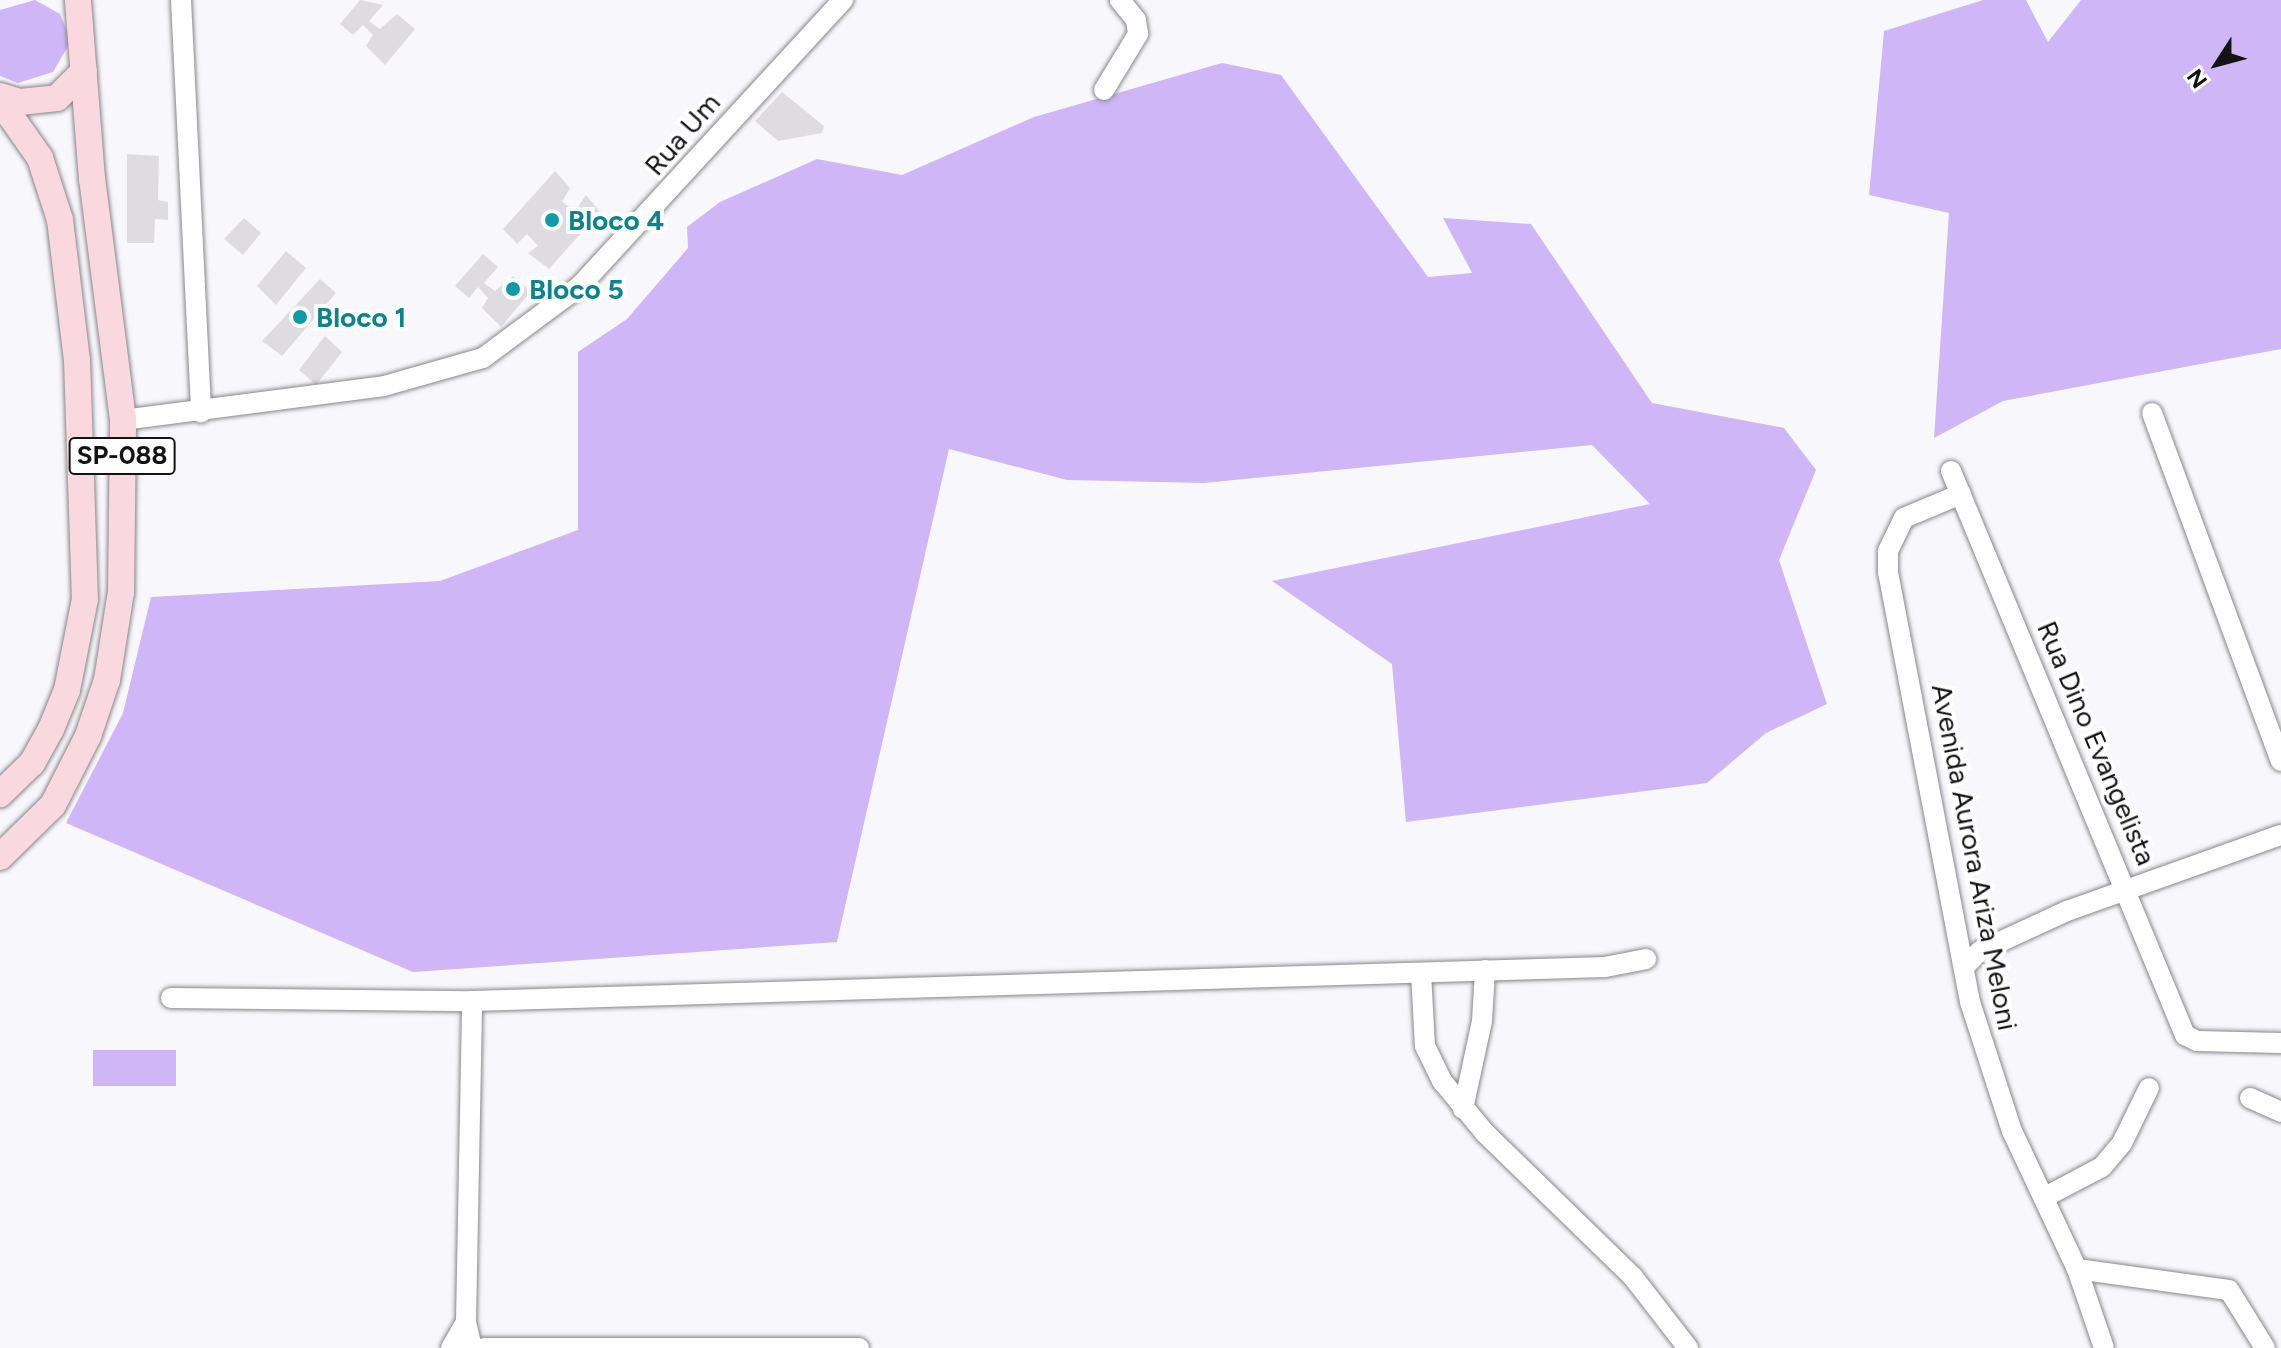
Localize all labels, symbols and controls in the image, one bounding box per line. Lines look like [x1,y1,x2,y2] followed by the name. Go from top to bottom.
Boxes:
[2177,24,2257,104] north arrow
[2181,64,2213,93] text: N
[637,86,727,182] street label: Rua Um
[568,203,664,237] place label: Bloco 4
[543,211,561,229] marker: Bloco 4
[529,272,624,306] place label: Bloco 5
[504,280,522,298] marker: Bloco 5
[316,300,406,334] place label: Bloco 1
[291,308,309,326] marker: Bloco 1
[68,434,176,478] road number: SP-088
[2030,616,2164,870] street label: Rua Dino Evangelista
[1925,681,2025,1033] street label: Avenida Aurora Ariza Meloni

